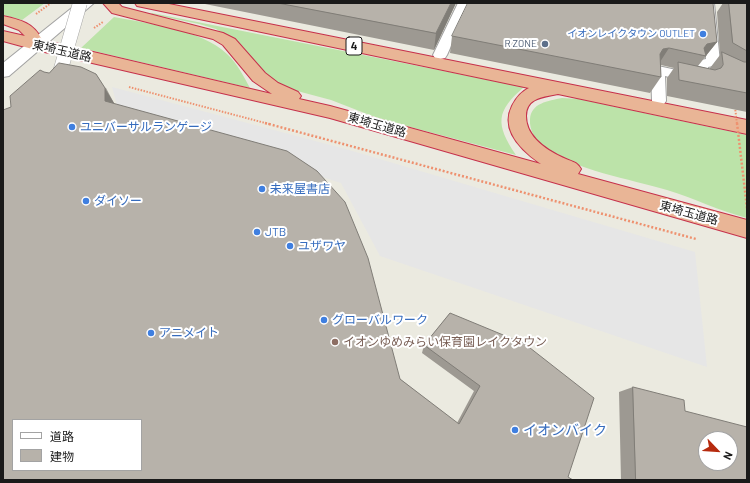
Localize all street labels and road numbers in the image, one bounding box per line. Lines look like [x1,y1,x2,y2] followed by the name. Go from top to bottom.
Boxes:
[31,37,93,65] street label: 東埼玉道路
[346,37,362,55] road number: 4
[346,110,408,140] street label: 東埼玉道路
[658,198,720,228] street label: 東埼玉道路

